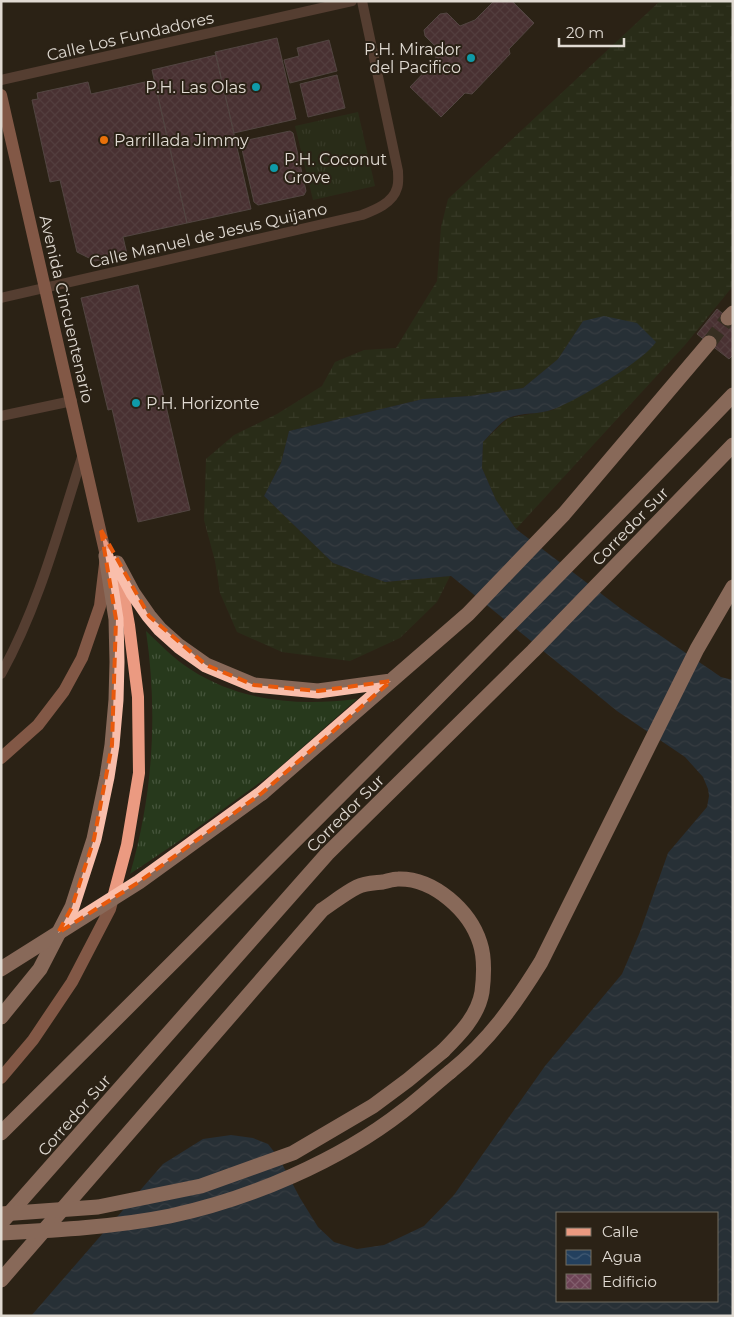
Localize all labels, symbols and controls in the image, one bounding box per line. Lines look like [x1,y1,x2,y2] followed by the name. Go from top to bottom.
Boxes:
[45,8,216,65] street label: Calle Los Fundadores
[559,15,624,47] scale bar
[566,23,604,42] text: 20 m
[364,40,461,77] place label: P.H. Mirador del Pacifico
[465,52,477,64] marker: P.H. Mirador del Pacifico
[145,78,246,97] place label: P.H. Las Olas
[250,81,262,93] marker: P.H. Las Olas
[114,131,249,150] place label: Parrillada Jimmy
[98,134,110,146] marker: Parrillada Jimmy
[284,150,387,187] place label: P.H. Coconut Grove
[268,162,280,174] marker: P.H. Coconut Grove
[87,199,329,272] street label: Calle Manuel de Jesus Quijano
[36,213,97,405] street label: Avenida Cincuentenario
[146,394,259,413] place label: P.H. Horizonte
[130,397,142,409] marker: P.H. Horizonte
[588,483,673,570] street label: Corredor Sur
[303,771,388,856] street label: Corredor Sur
[34,1071,115,1160] street label: Corredor Sur
[556,1212,719,1302] legend
[602,1222,639,1241] text: Calle
[602,1247,642,1266] text: Agua
[602,1272,657,1291] text: Edificio

